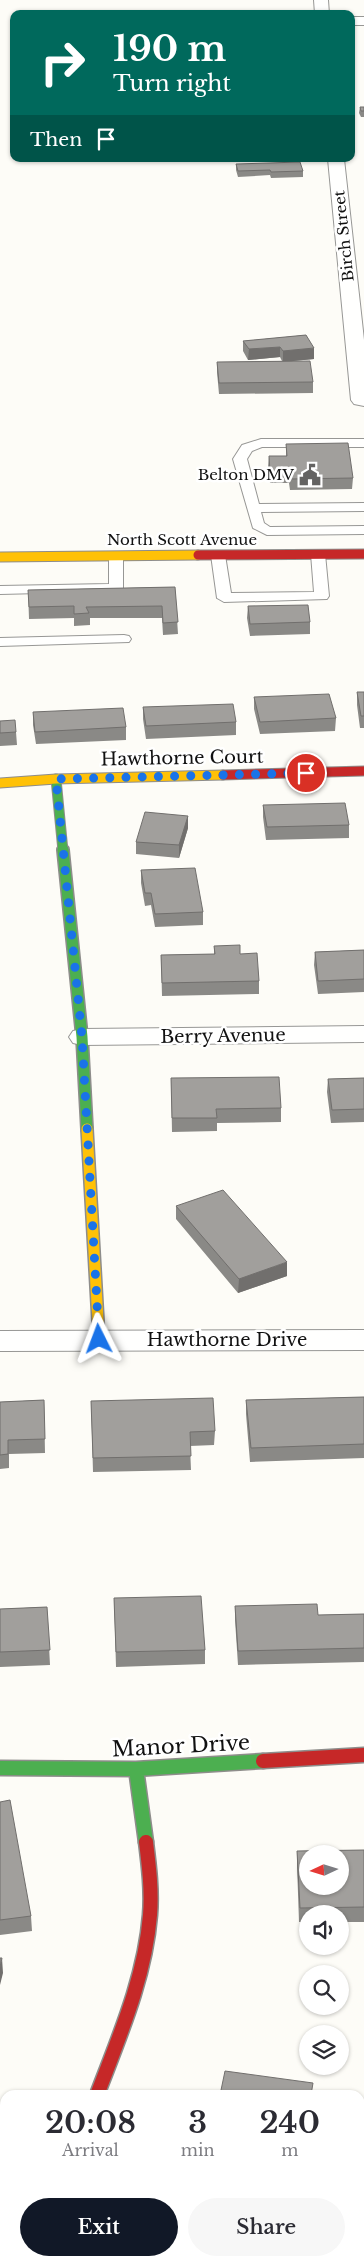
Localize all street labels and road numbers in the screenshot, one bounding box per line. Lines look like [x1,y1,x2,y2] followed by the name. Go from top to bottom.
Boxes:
[329,189,358,282] street label: Birch Street
[107,530,257,549] street label: North Scott Avenue
[100,746,264,770] street label: Hawthorne Court
[160,1024,286,1048] street label: Berry Avenue
[147,1329,307,1351] street label: Hawthorne Drive
[111,1729,251,1763] street label: Manor Drive

